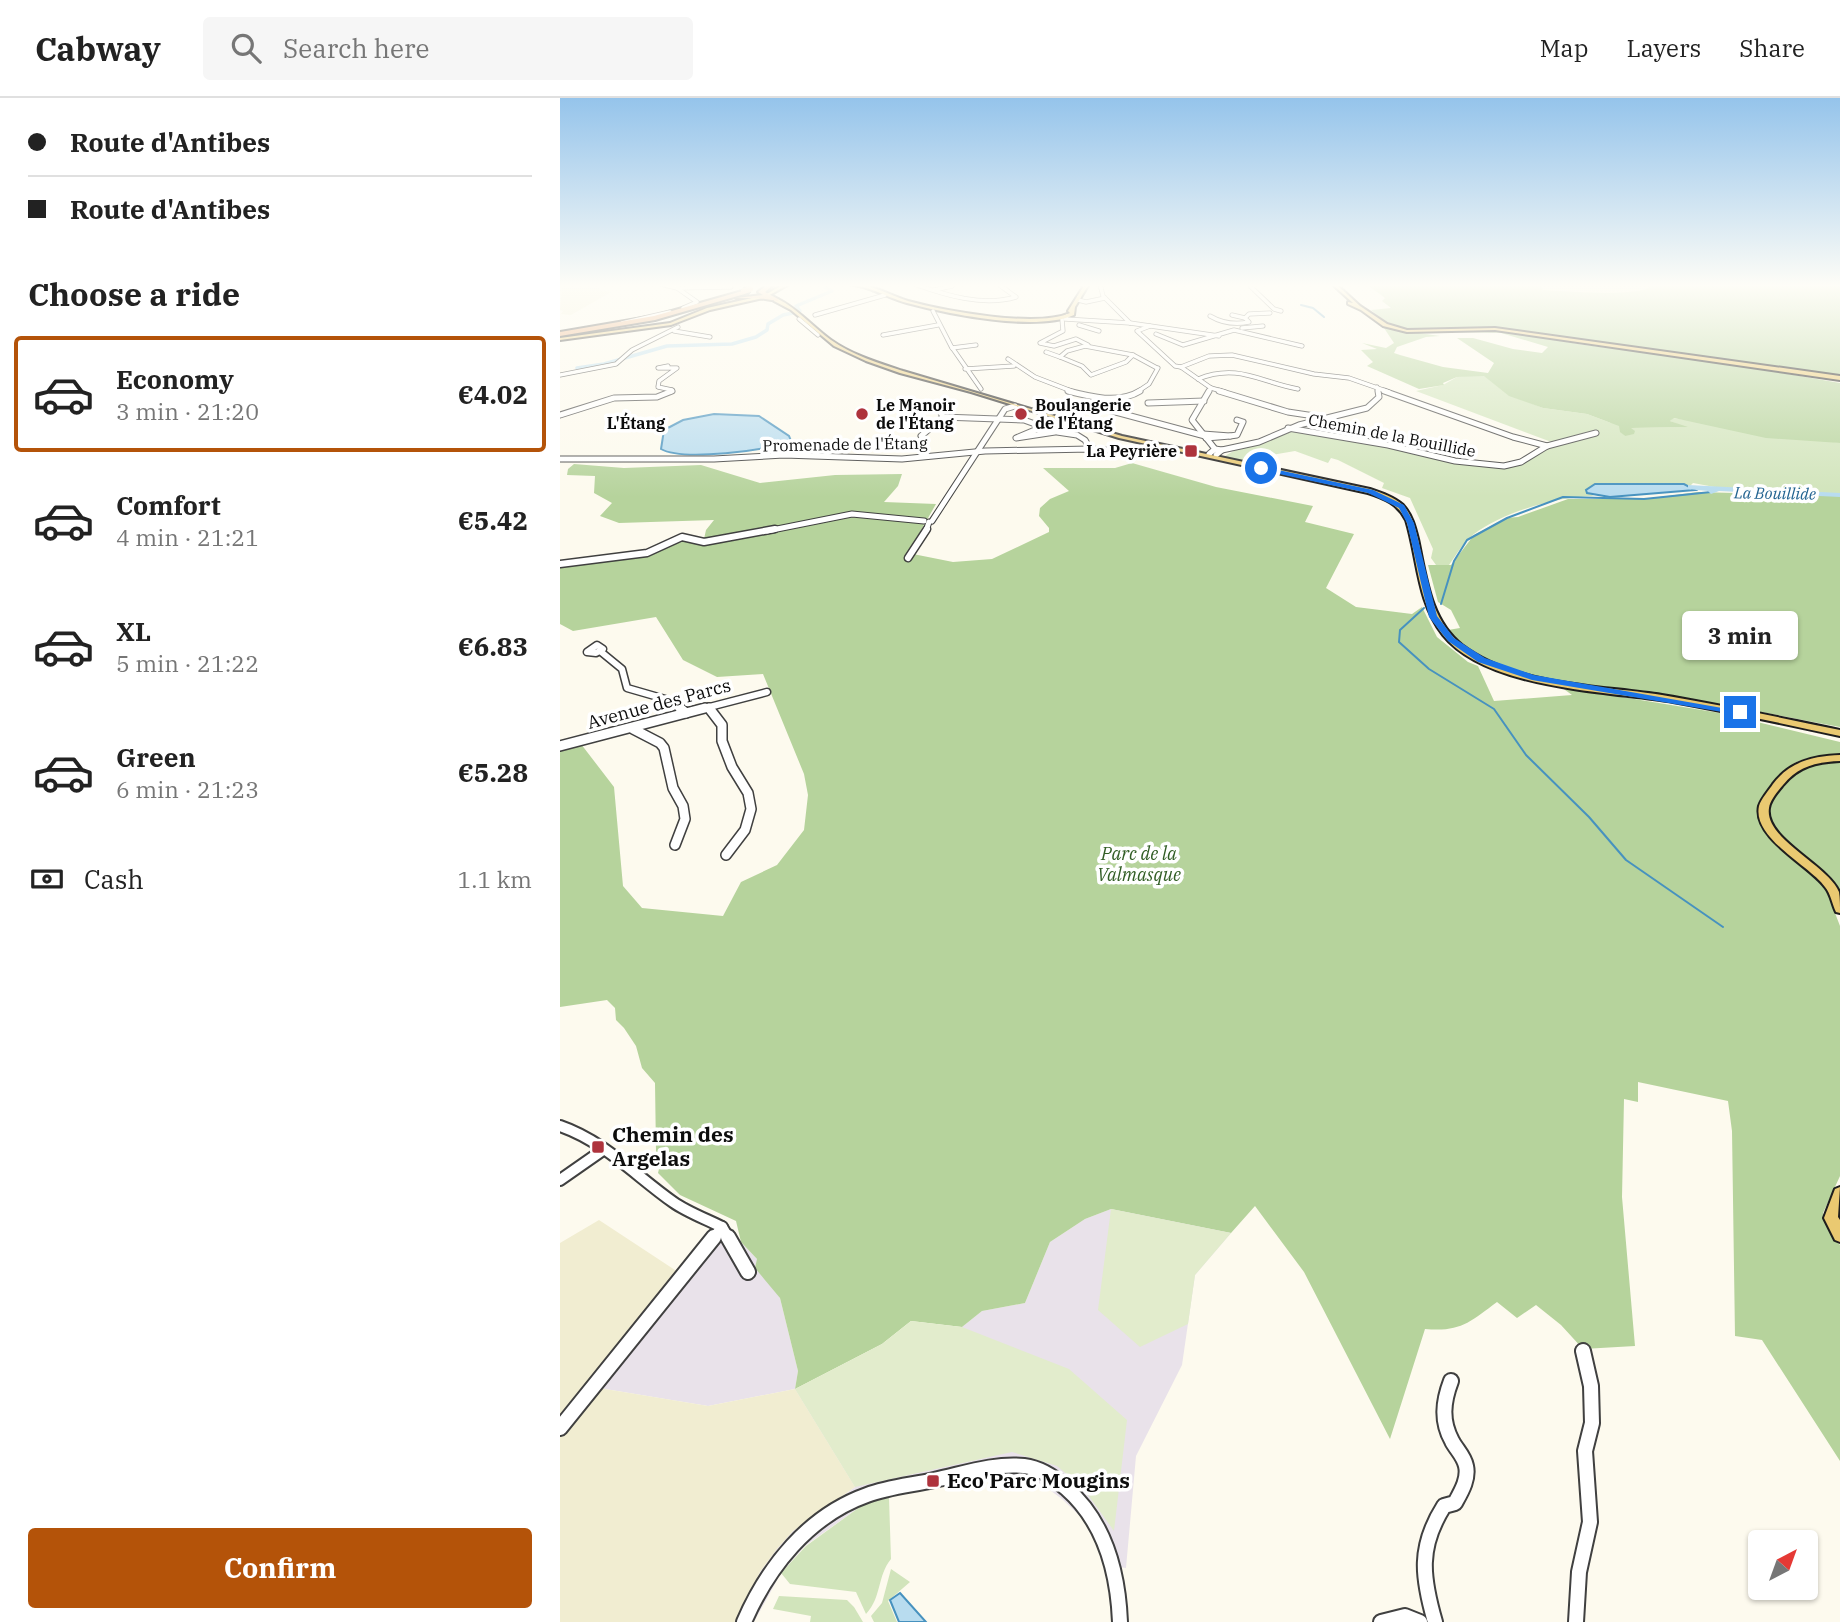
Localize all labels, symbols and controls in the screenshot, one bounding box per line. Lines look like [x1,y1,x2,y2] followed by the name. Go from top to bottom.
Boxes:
[203,17,693,80] search box
[35,27,161,70] text: Cabway
[227,29,265,67] icon: search
[283,31,429,65] text: Search here
[1540,32,1588,64] text: Map
[1626,32,1701,64] text: Layers
[1739,32,1805,64] text: Share
[70,125,270,159] text: Route d'Antibes
[70,192,270,226] text: Route d'Antibes
[28,273,240,315] text: Choose a ride
[116,362,234,396] text: Economy
[32,363,95,426] icon: car
[458,377,528,411] text: €4.02
[876,395,955,433] place label: Le Manoir de l'Étang
[1035,395,1131,433] place label: Boulangerie de l'Étang
[116,396,259,426] text: 3 min · 21:20
[854,406,870,422] marker: Le Manoir de l'Étang
[1013,406,1029,422] marker: Boulangerie de l'Étang
[1307,409,1477,461] street label: Chemin de la Bouillide
[607,412,666,433] district label: L'Étang
[762,432,928,455] street label: Promenade de l'Étang
[1086,441,1177,461] place label: La Peyrière
[1183,443,1199,459] marker: La Peyrière
[1245,452,1277,484] route start
[1733,482,1816,504] water label: La Bouillide
[116,488,221,522] text: Comfort
[32,489,95,552] icon: car
[458,503,528,537] text: €5.42
[116,522,259,552] text: 4 min · 21:21
[1682,610,1798,660] callout: 3 min
[116,614,151,648] text: XL
[32,615,95,678] icon: car
[1708,620,1772,650] text: 3 min
[458,629,528,663] text: €6.83
[116,648,259,678] text: 5 min · 21:22
[584,673,733,734] street label: Avenue des Parcs
[1724,696,1756,728] route end
[116,740,196,774] text: Green
[32,741,95,804] icon: car
[458,755,528,789] text: €5.28
[116,774,259,804] text: 6 min · 21:23
[1097,842,1181,886] park label: Parc de la Valmasque
[28,860,66,898] icon: cash
[84,862,144,896] text: Cash
[458,864,532,894] text: 1.1 km
[612,1120,734,1172] place label: Chemin des Argelas
[590,1139,606,1155] marker: Chemin des Argelas
[947,1466,1130,1494] place label: Eco'Parc Mougins
[925,1473,941,1489] marker: Eco'Parc Mougins
[28,1528,532,1608] button: Confirm
[1748,1530,1818,1600] north arrow
[1748,1530,1818,1600] map controls

